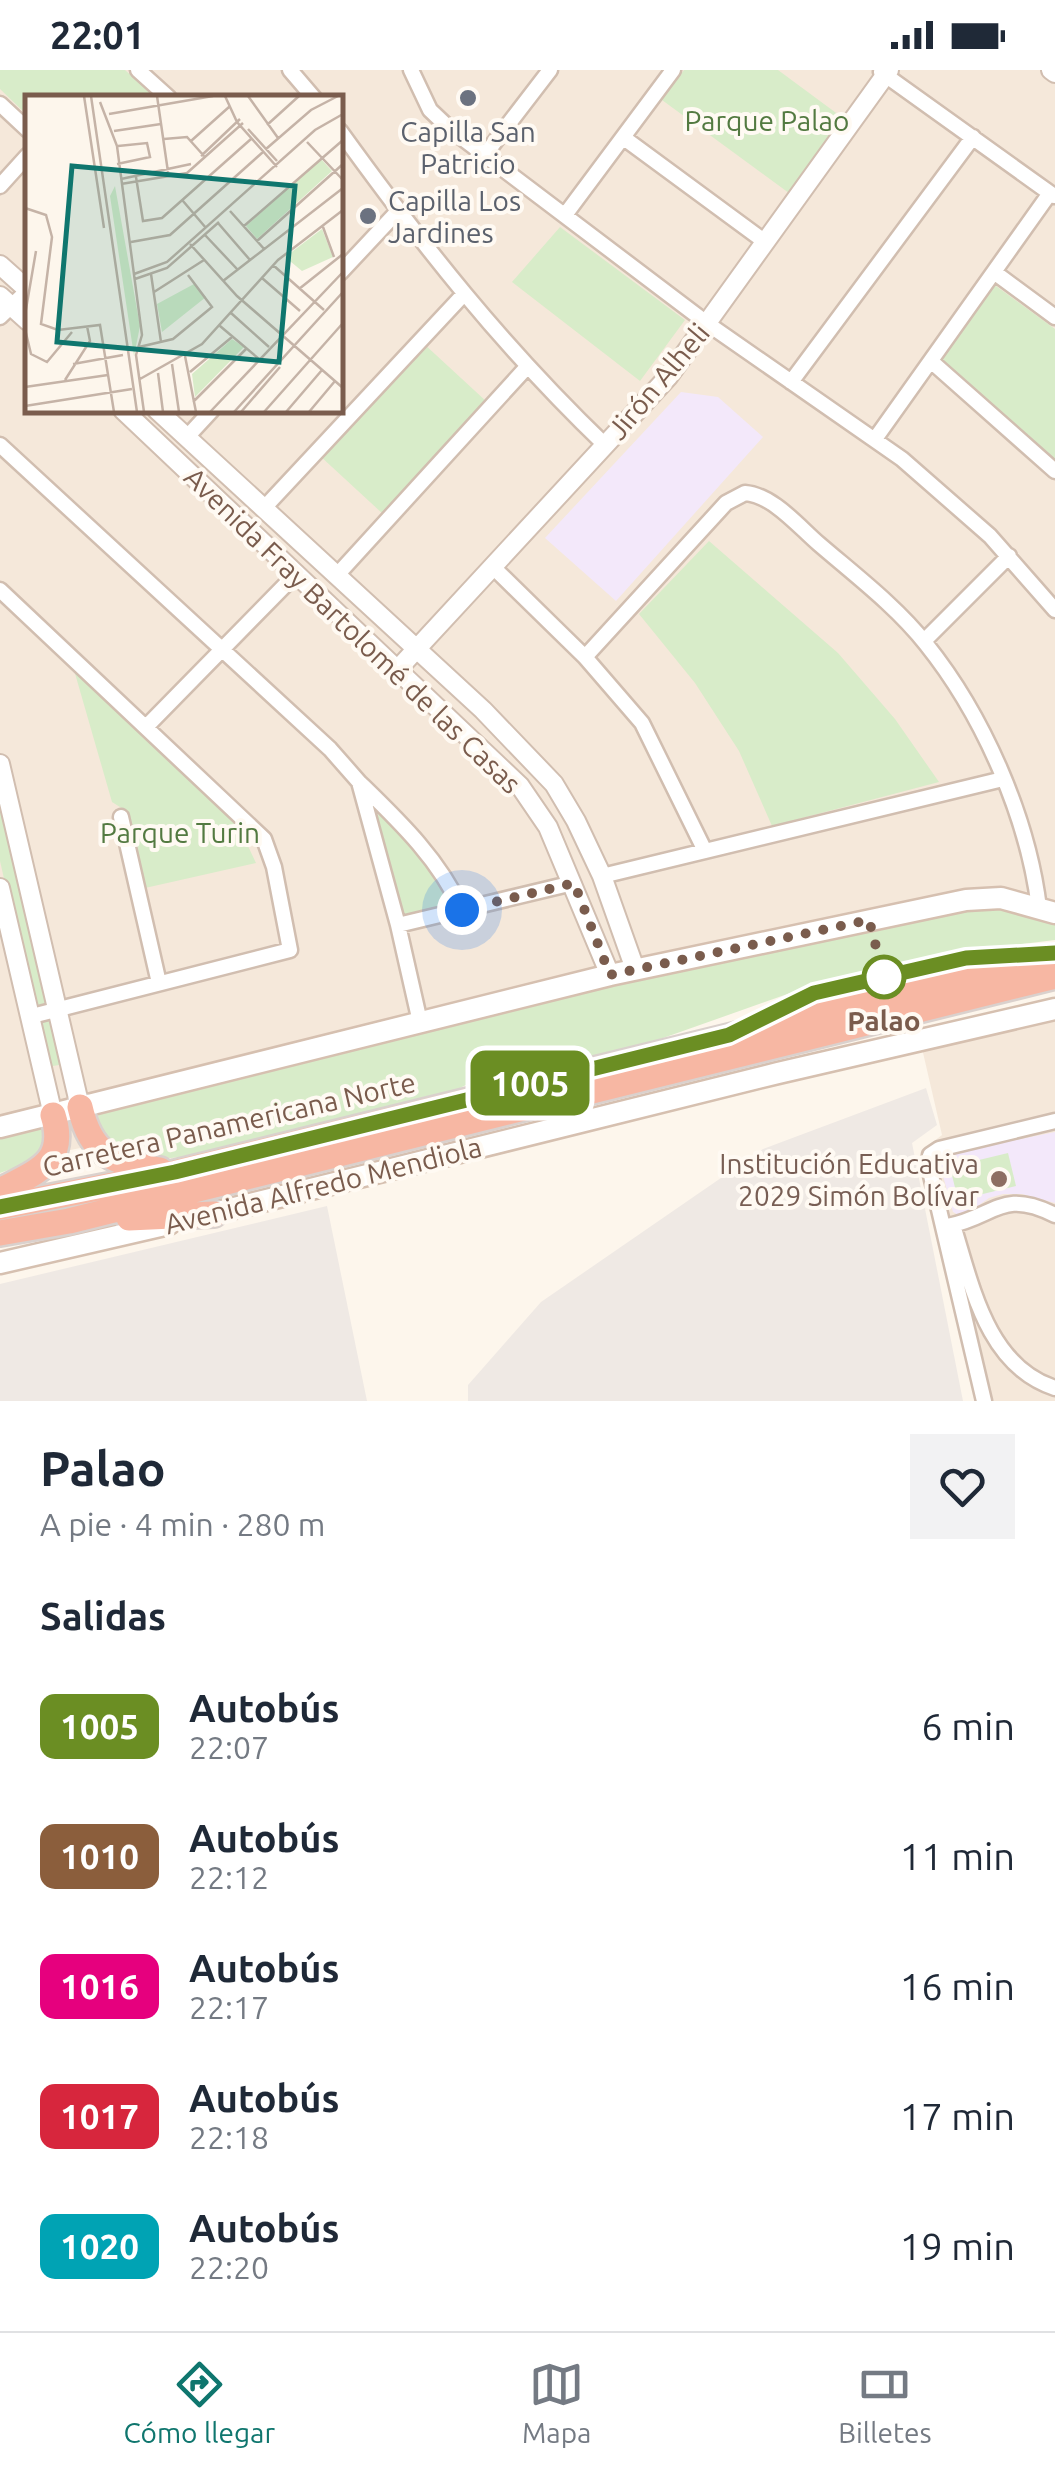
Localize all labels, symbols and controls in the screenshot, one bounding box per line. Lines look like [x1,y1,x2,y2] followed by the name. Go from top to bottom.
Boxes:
[50,14,145,56] text: 22:01
[457,87,479,109] marker: Capilla San Patricio
[25,95,342,412] inset map
[685,105,849,136] park label: Parque Palao
[400,116,536,179] place label: Capilla San Patricio
[388,185,521,248] place label: Capilla Los Jardines
[357,205,379,227] marker: Capilla Los Jardines
[601,317,715,445] street label: Jirón Alheli
[179,461,527,799] street label: Avenida Fray Bartolomé de las Casas
[100,817,260,848] park label: Parque Turin
[437,885,487,935] your location
[863,956,905,998] marker: Palao
[847,1005,921,1036] place label: Palao
[460,1050,600,1116] line badge: 1005
[491,1063,569,1103] text: 1005
[39,1066,419,1182] street label: Carretera Panamericana Norte
[161,1131,485,1239] street label: Avenida Alfredo Mendiola
[719,1148,979,1211] place label: Institución Educativa 2029 Simón Bolívar
[988,1168,1010,1190] marker: Institución Educativa 2029 Simón Bolívar
[910,1434,1015,1539] button: heart
[40,1441,166,1495] text: Palao
[40,1506,325,1542] text: A pie · 4 min · 280 m
[40,1595,166,1637] text: Salidas
[189,1687,340,1729] text: Autobús
[921,1705,1015,1747] text: 6 min
[60,1706,139,1746] text: 1005
[189,1729,269,1765] text: 22:07
[189,1817,340,1859] text: Autobús
[900,1835,1015,1877] text: 11 min
[60,1836,139,1876] text: 1010
[189,1859,269,1895] text: 22:12
[189,1947,340,1989] text: Autobús
[900,1965,1015,2007] text: 16 min
[60,1966,139,2006] text: 1016
[189,1989,269,2025] text: 22:17
[189,2077,340,2119] text: Autobús
[900,2095,1015,2137] text: 17 min
[60,2096,139,2136] text: 1017
[189,2119,269,2155] text: 22:18
[189,2207,340,2249] text: Autobús
[900,2225,1015,2267] text: 19 min
[60,2226,139,2266] text: 1020
[189,2249,269,2285] text: 22:20
[123,2357,275,2448] tab: Cómo llegar
[522,2357,591,2448] tab: Mapa
[838,2357,932,2448] tab: Billetes

